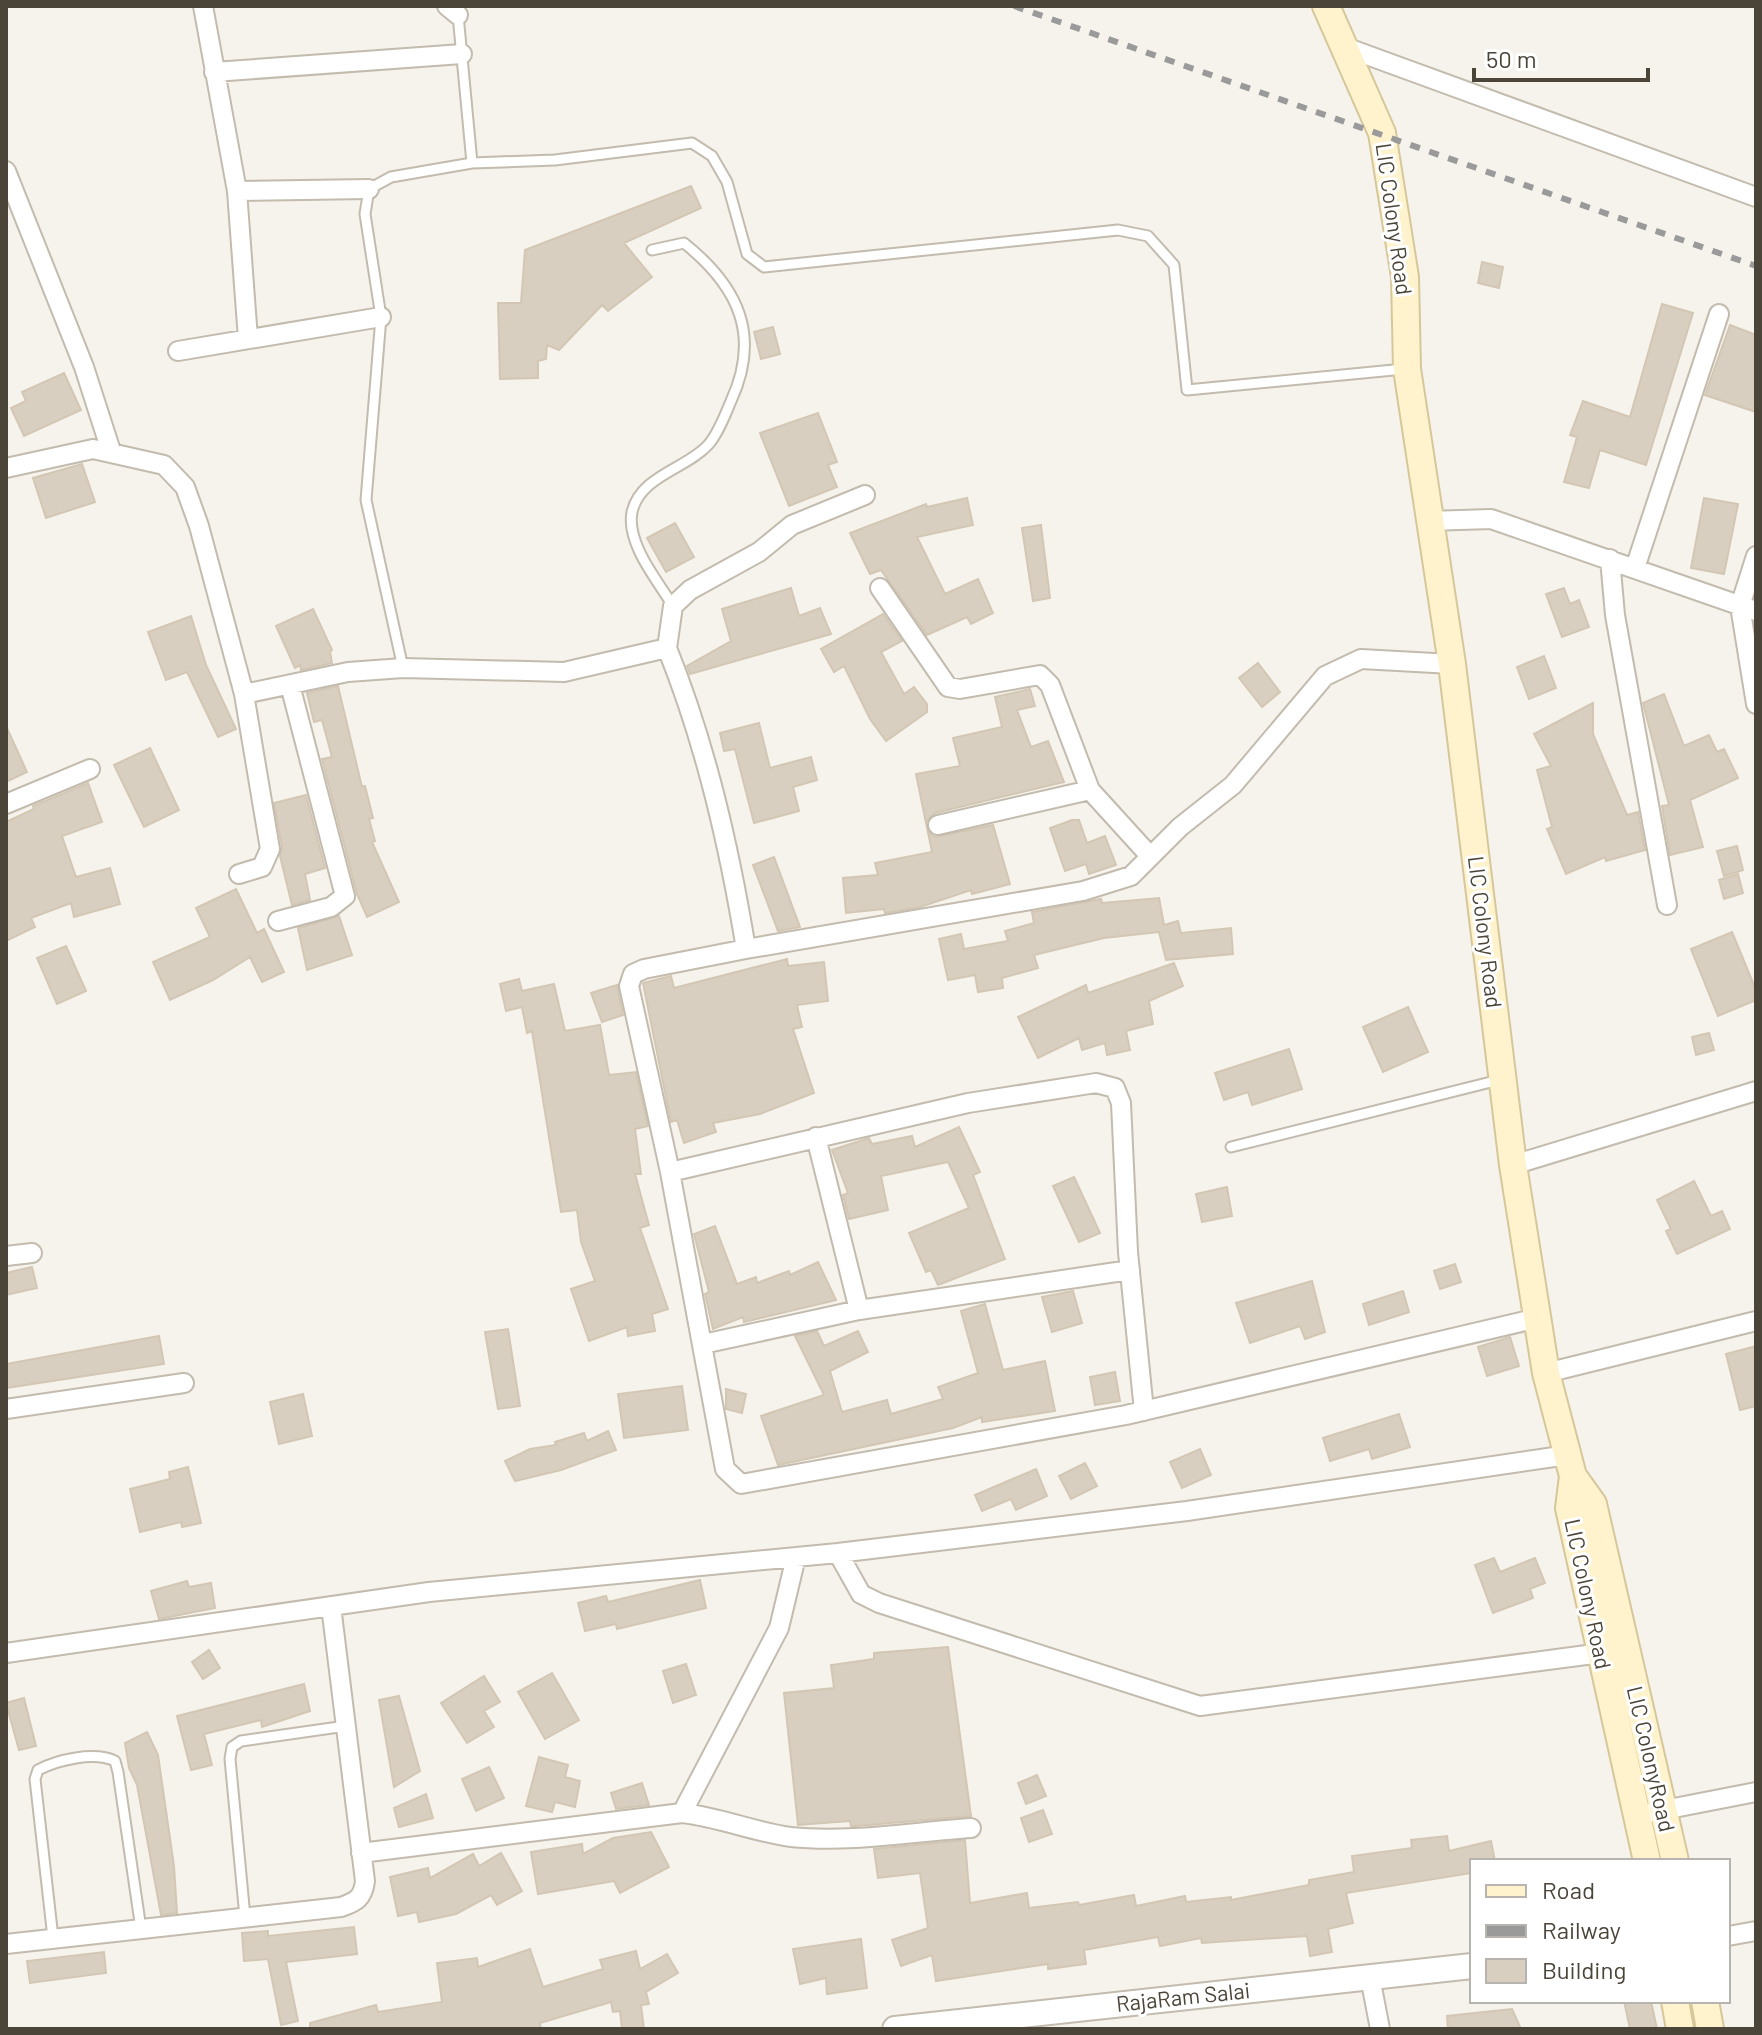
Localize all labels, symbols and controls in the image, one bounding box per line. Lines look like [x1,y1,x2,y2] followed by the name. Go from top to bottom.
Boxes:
[1474,32,1648,82] scale bar
[1486,44,1537,73] text: 50 m
[1371,141,1419,297] street label: LIC Colony Road
[1464,854,1508,1009] street label: LIC Colony Road
[1560,1516,1618,1671] street label: LIC Colony Road
[1623,1683,1681,1834] street label: LIC ColonyRoad
[1470,1859,1730,2003] legend
[1542,1875,1595,1904] text: Road
[1542,1915,1621,1944] text: Railway
[1542,1955,1626,1984] text: Building
[1115,1976,1251,2016] street label: RajaRam Salai

